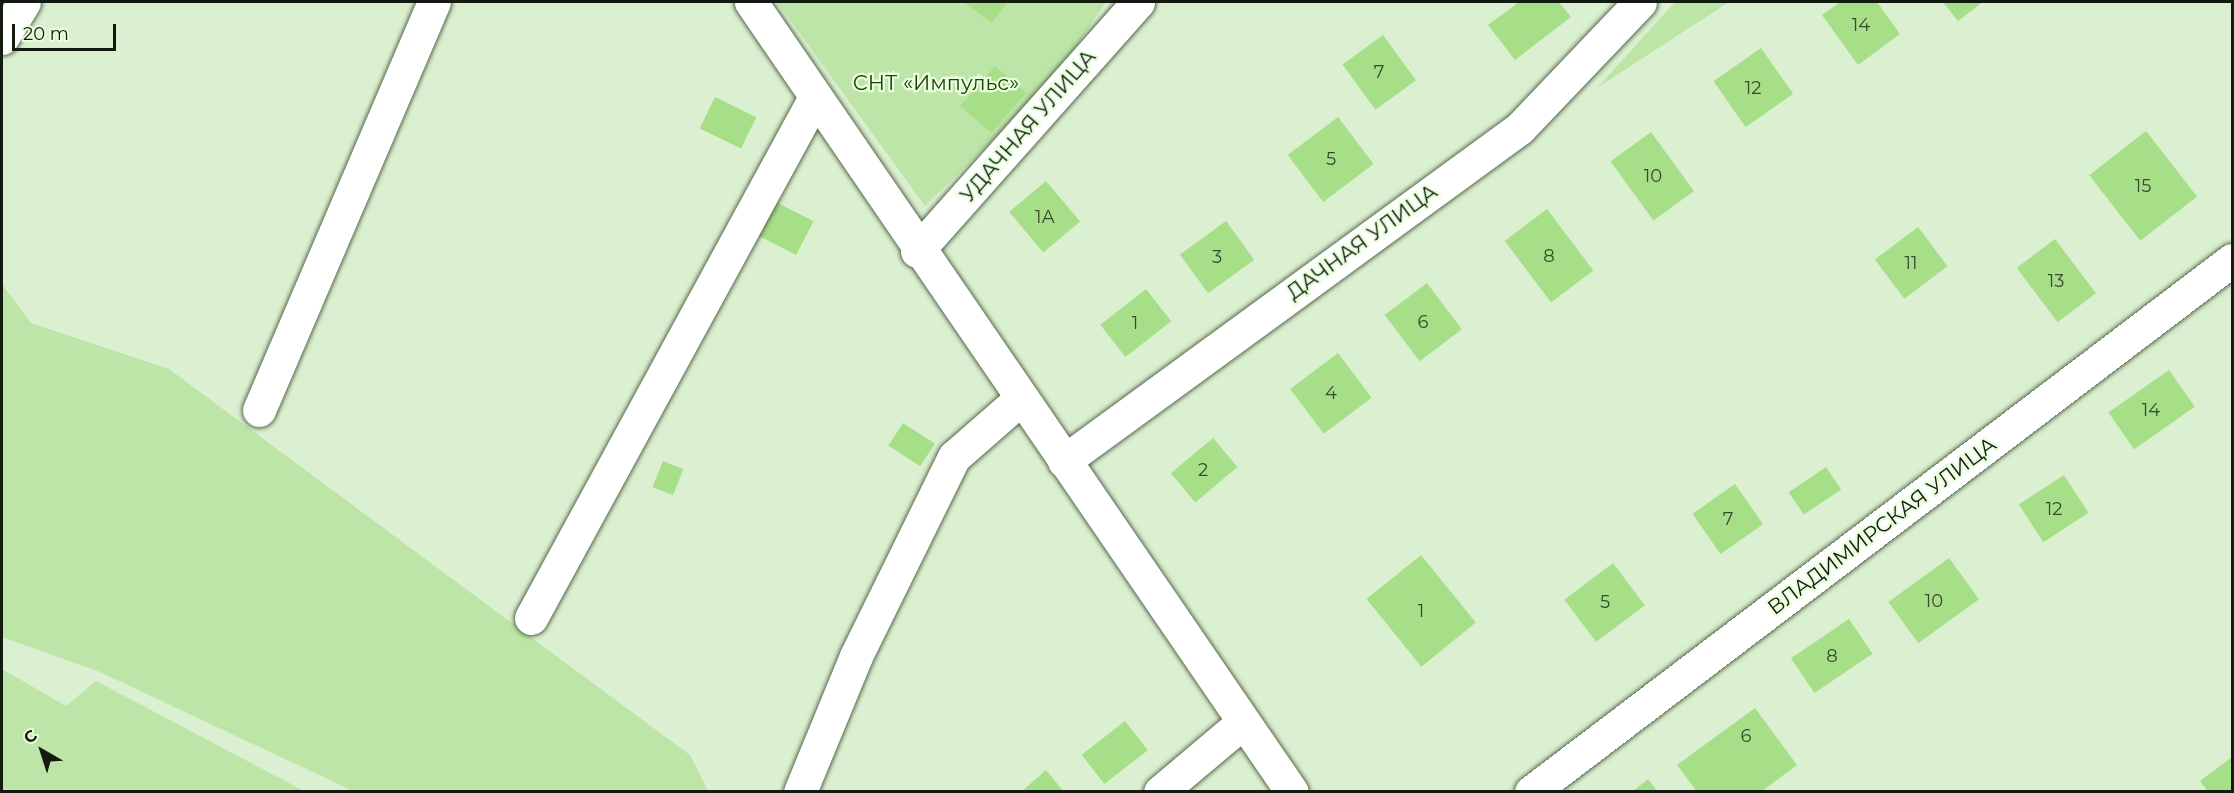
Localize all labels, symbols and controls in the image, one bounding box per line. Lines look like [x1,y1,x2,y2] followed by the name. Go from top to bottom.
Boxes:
[15,12,118,50] scale bar
[1852,14,1870,36] house number: 14
[23,23,69,45] text: 20 m
[955,45,1101,207] street label: УДАЧНАЯ УЛИЦА
[1374,61,1384,83] house number: 7
[853,70,1019,96] park label: СНТ «Импульс»
[1745,77,1761,99] house number: 12
[1326,148,1336,170] house number: 5
[1644,165,1662,187] house number: 10
[2135,175,2151,197] house number: 15
[1282,179,1442,305] street label: ДАЧНАЯ УЛИЦА
[1035,206,1055,228] house number: 1А
[1543,245,1555,267] house number: 8
[1212,246,1222,268] house number: 3
[1905,252,1917,274] house number: 11
[2048,270,2064,292] house number: 13
[1418,311,1428,333] house number: 6
[1132,312,1138,334] house number: 1
[1325,382,1337,404] house number: 4
[2142,399,2160,421] house number: 14
[1763,432,2001,620] street label: ВЛАДИМИРСКАЯ УЛИЦА
[1198,459,1208,481] house number: 2
[2046,498,2062,520] house number: 12
[1723,508,1733,530] house number: 7
[1925,590,1943,612] house number: 10
[1600,591,1610,613] house number: 5
[1418,600,1424,622] house number: 1
[1826,645,1838,667] house number: 8
[12,721,72,781] north arrow
[1741,725,1751,747] house number: 6
[20,726,41,748] text: С

